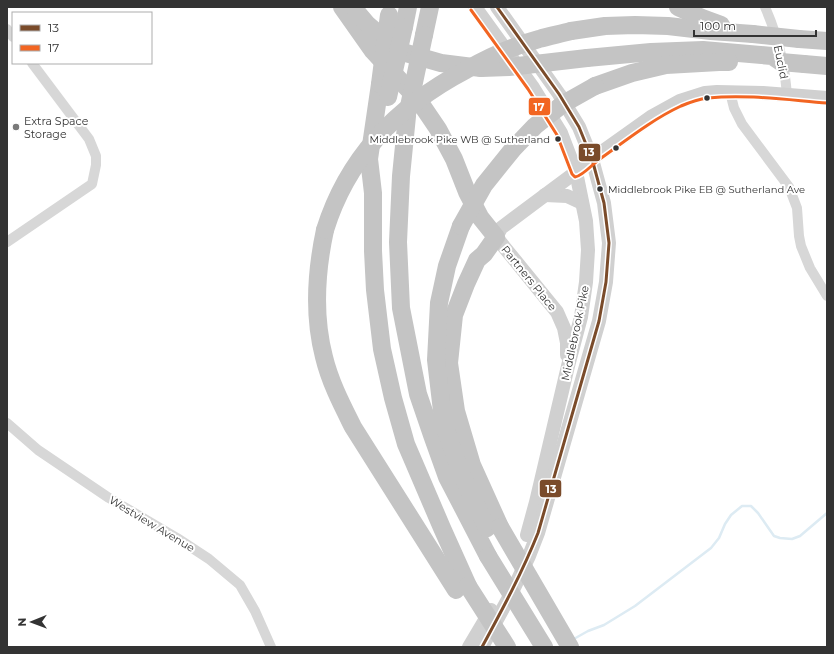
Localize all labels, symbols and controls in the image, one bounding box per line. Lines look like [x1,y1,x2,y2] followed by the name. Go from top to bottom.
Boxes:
[12,12,152,64] legend
[694,12,816,38] scale bar
[700,18,736,33] text: 100 m
[48,20,59,35] text: 13
[48,40,59,55] text: 17
[771,44,791,80] street label: Euclid
[702,93,712,103] unlabelled marker
[528,97,551,116] line badge: 17
[533,100,545,114] text: 17
[24,114,89,141] place label: Extra Space Storage
[11,122,21,132] marker: Extra Space Storage
[370,133,550,146] place label: Middlebrook Pike WB @ Sutherland
[553,134,563,144] marker: Middlebrook Pike WB @ Sutherland
[578,143,601,162] line badge: 13
[611,143,621,153] unlabelled marker
[584,145,595,159] text: 13
[608,183,805,196] place label: Middlebrook Pike EB @ Sutherland Ave
[595,184,605,194] marker: Middlebrook Pike EB @ Sutherland Ave
[498,242,560,314] street label: Partners Place
[558,284,592,382] street label: Middlebrook Pike
[539,479,562,498] line badge: 13
[546,482,557,496] text: 13
[107,493,198,555] street label: Westview Avenue
[12,602,52,642] north arrow
[15,618,29,627] text: N

